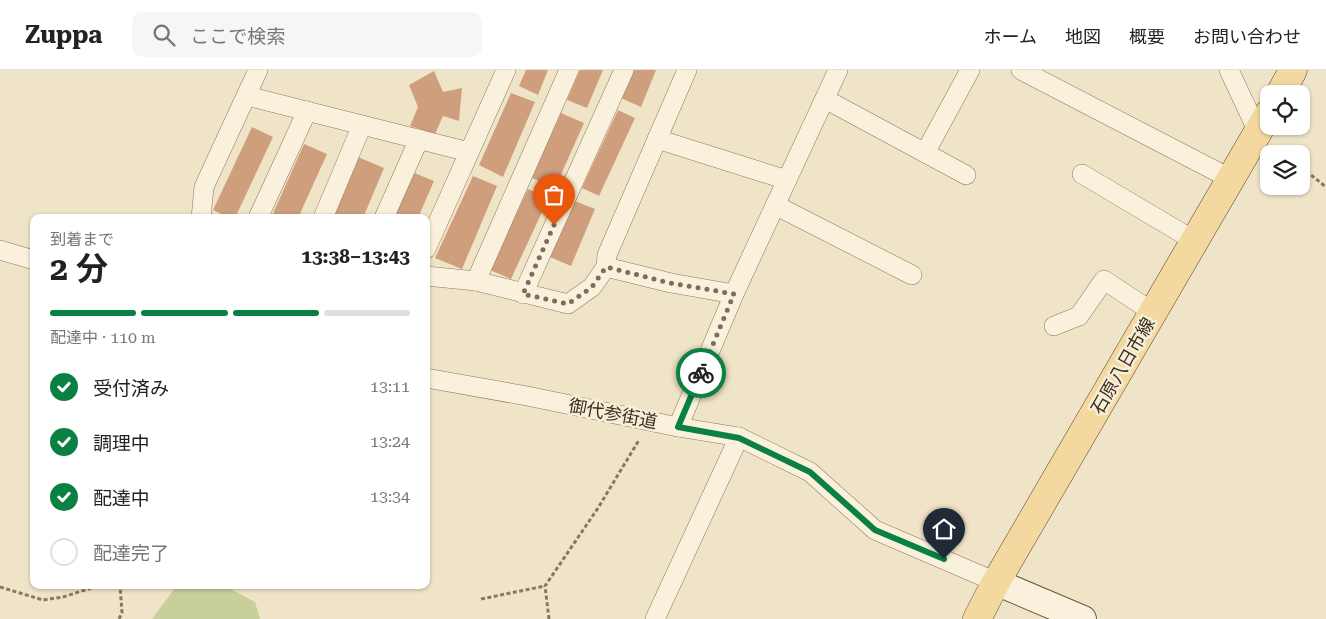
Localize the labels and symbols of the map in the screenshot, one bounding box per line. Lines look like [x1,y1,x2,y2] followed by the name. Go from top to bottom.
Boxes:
[533,174,575,225] pin
[1086,314,1159,418] street label: 石原八日市線
[676,348,726,398] courier
[567,395,659,432] street label: 御代参街道
[923,508,965,559] pin

